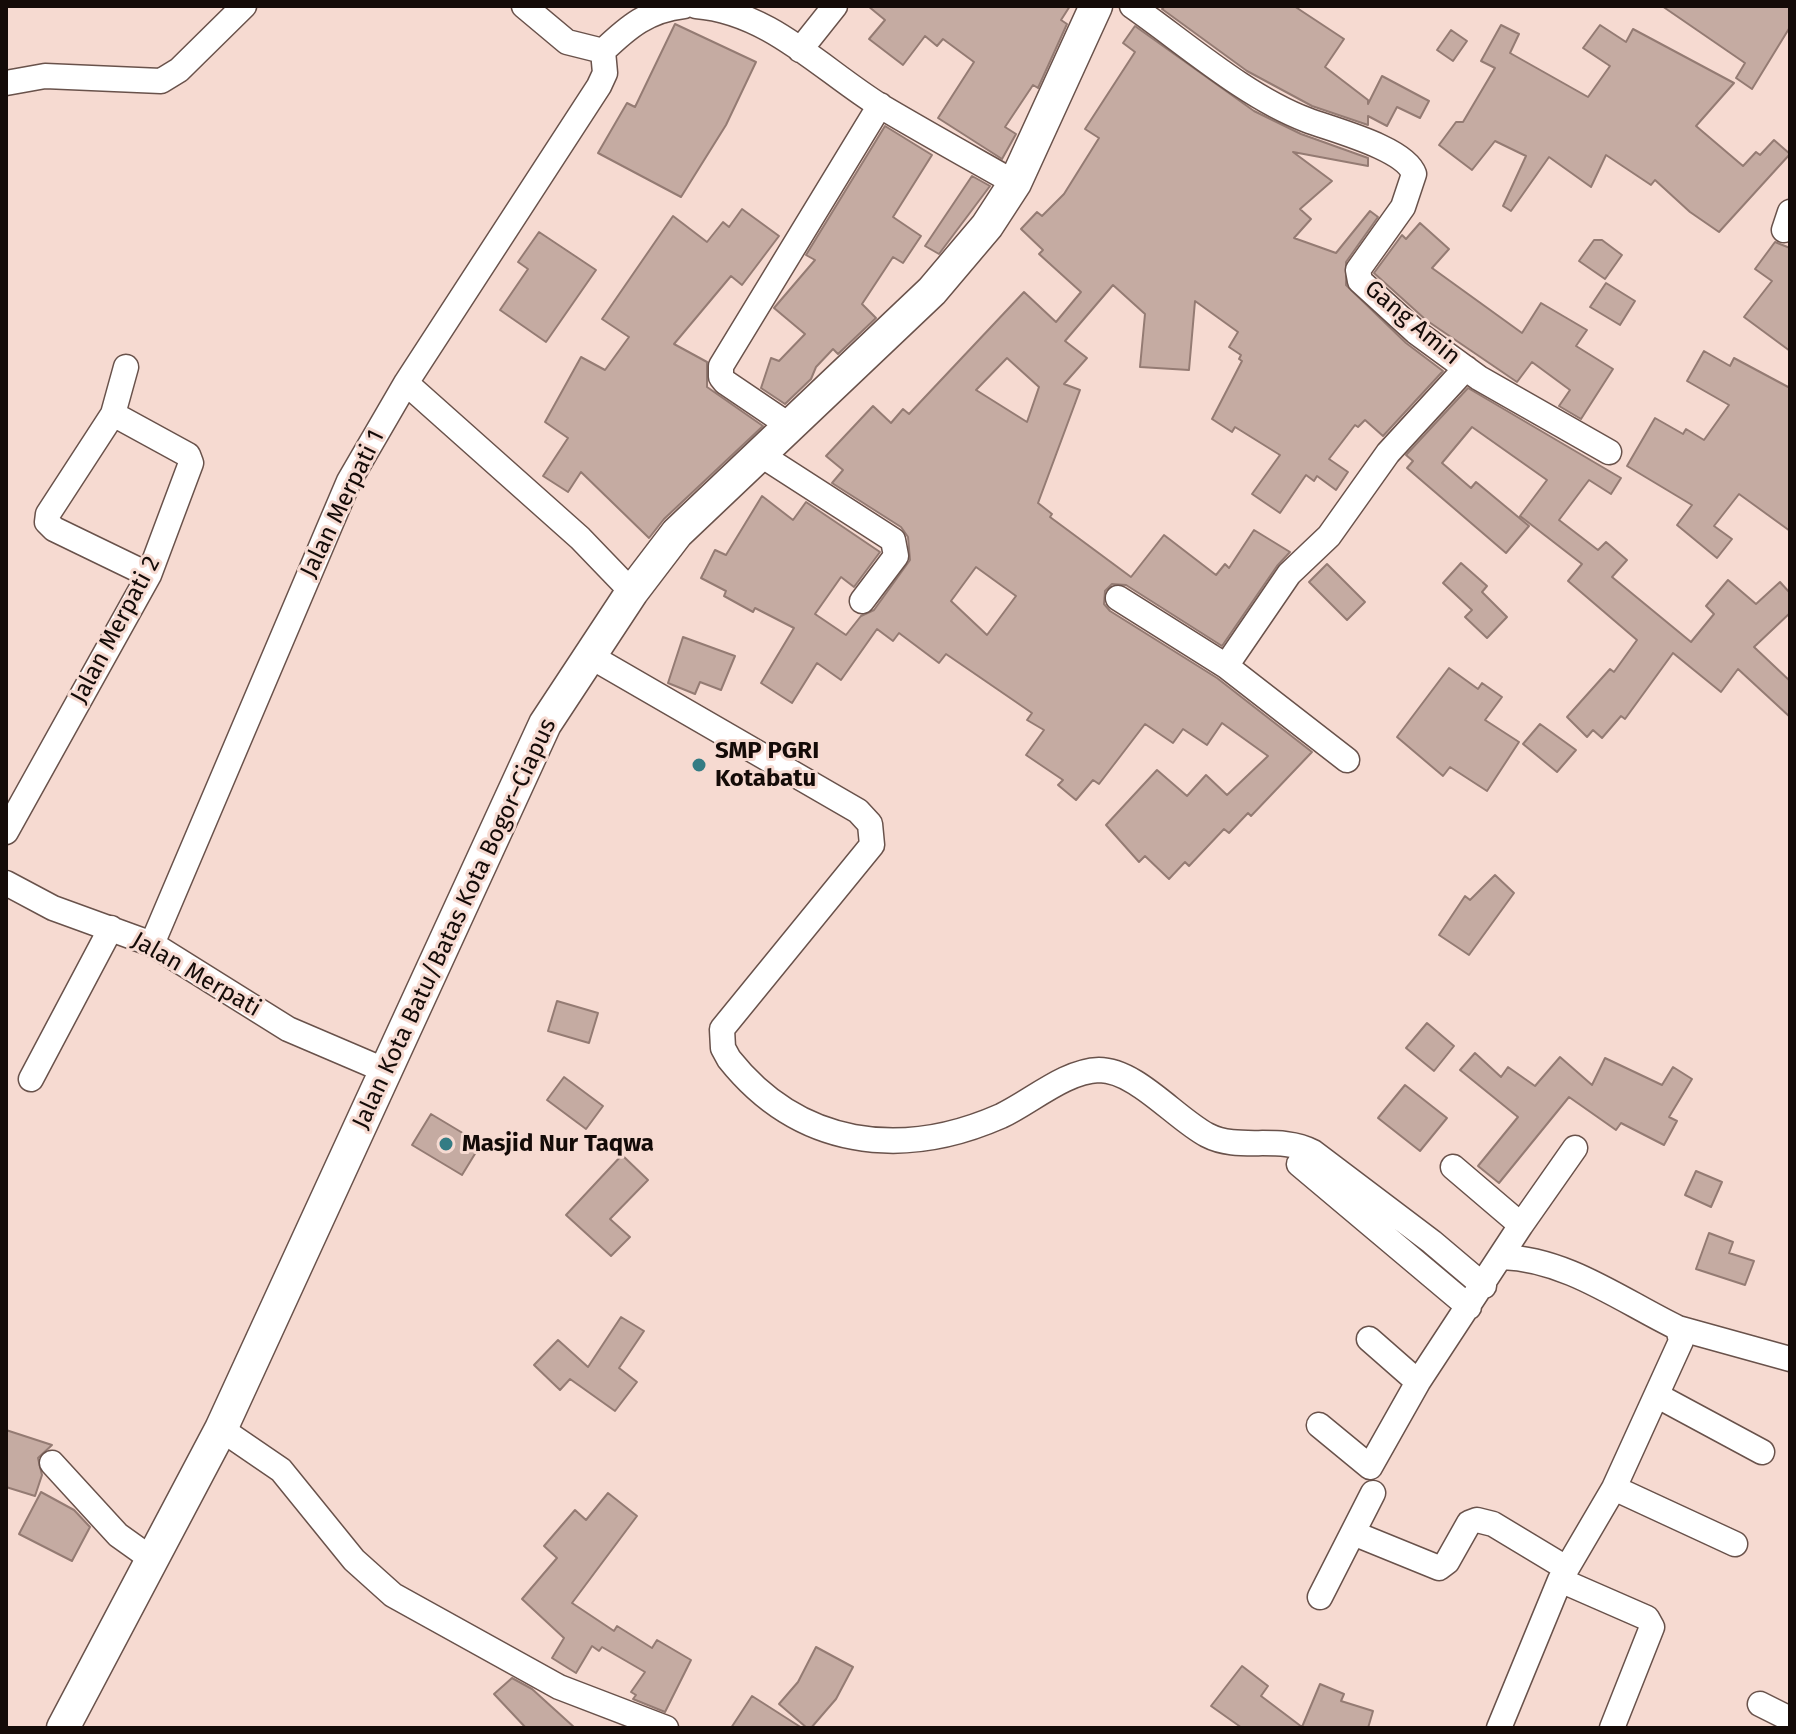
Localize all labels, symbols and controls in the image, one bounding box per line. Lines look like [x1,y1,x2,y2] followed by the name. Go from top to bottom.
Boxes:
[1358,275,1466,371] street label: Gang Amin
[295,425,391,583] street label: Jalan Merpati 1
[65,552,167,708] street label: Jalan Merpati 2
[347,714,563,1134] street label: Jalan Kota Batu/Batas Kota Bogor–Ciapus
[715,737,819,793] place label: SMP PGRI Kotabatu
[690,756,708,774] marker: SMP PGRI Kotabatu
[126,927,266,1023] street label: Jalan Merpati
[462,1130,654,1158] place label: Masjid Nur Taqwa
[437,1135,455,1153] marker: Masjid Nur Taqwa

